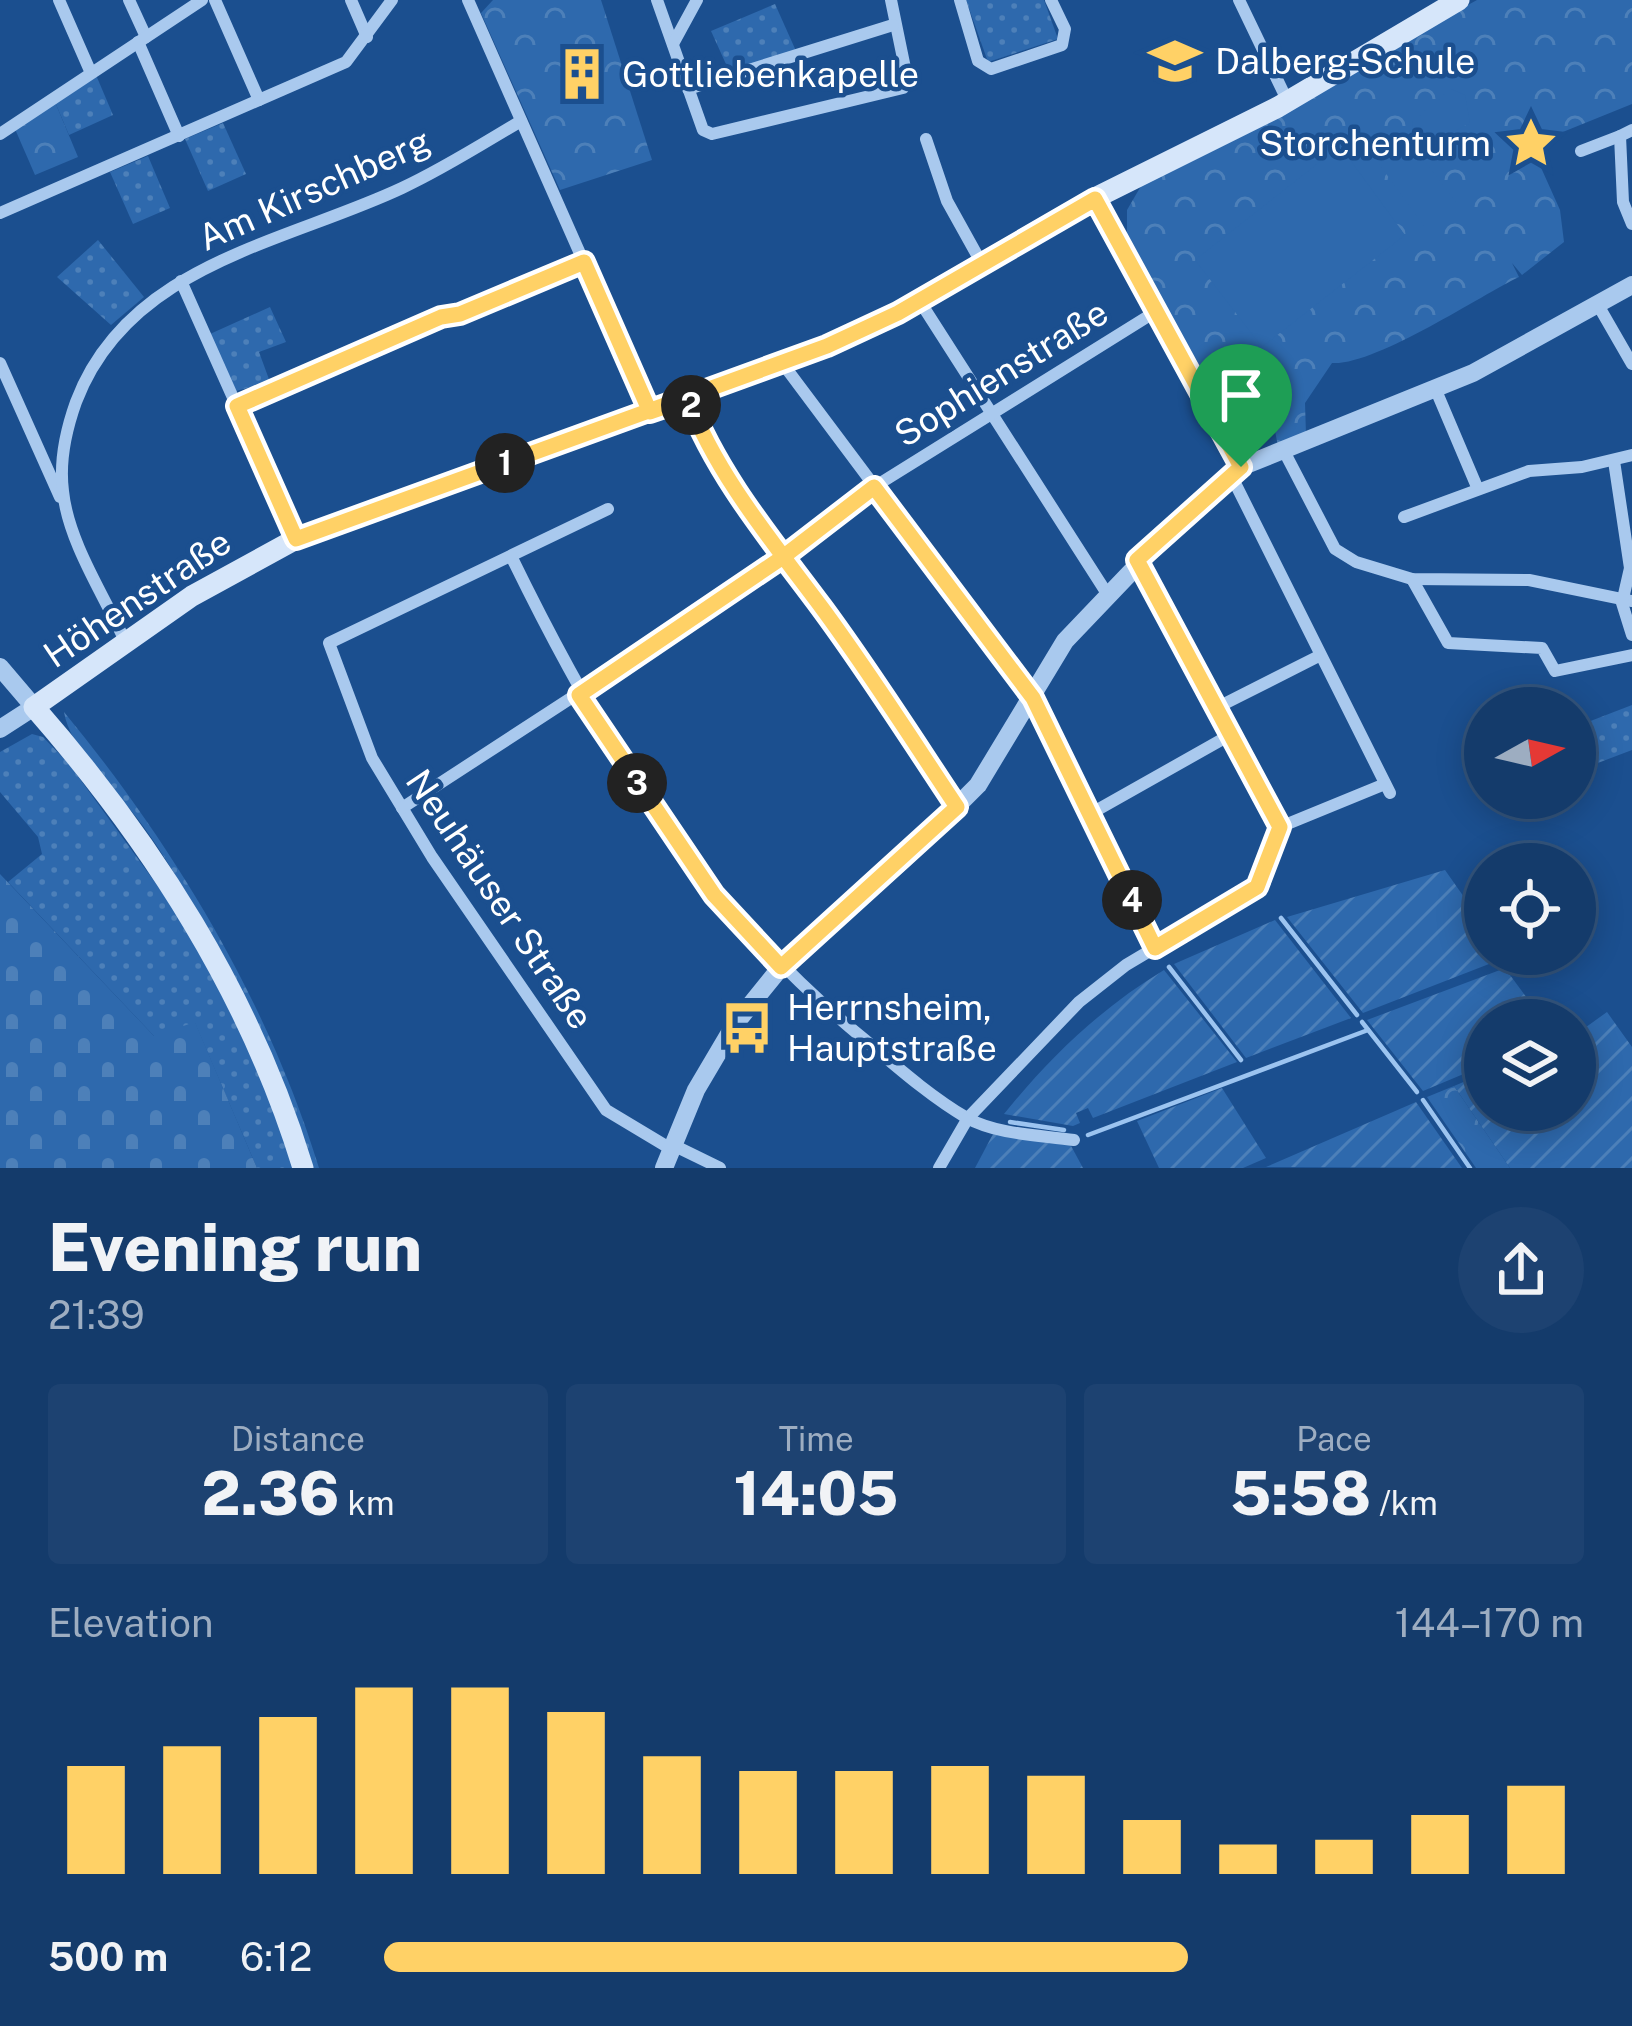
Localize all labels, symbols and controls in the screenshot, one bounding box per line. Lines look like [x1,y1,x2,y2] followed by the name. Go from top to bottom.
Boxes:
[1146,32,1204,90] school or university icon: Dalberg-Schule
[1215,40,1475,82] place label: Dalberg-Schule
[553,45,611,103] building icon: Gottliebenkapelle
[622,53,919,95] place label: Gottliebenkapelle
[1502,114,1560,172] place icon: Storchenturm
[192,119,436,259] street label: Am Kirschberg
[1259,122,1491,164] place label: Storchenturm
[887,291,1115,455] street label: Sophienstraße
[1190,344,1292,467] pin
[1208,362,1274,428] icon: arrive
[661,375,721,435] pin: 2
[681,386,701,424] text: 2
[475,433,535,493] pin: 1
[498,444,512,482] text: 1
[36,520,238,676] street label: Höhenstraße
[1464,687,1596,819] north arrow
[1464,687,1596,1131] map controls
[607,753,667,813] pin: 3
[398,761,602,1037] street label: Neuhäuser Straße
[626,764,648,802] text: 3
[1464,843,1596,975] button: locate
[1102,870,1162,930] pin: 4
[1121,881,1143,919] text: 4
[787,986,997,1069] place label: Herrnsheim, Hauptstraße
[718,999,776,1057] bus stop icon: Herrnsheim, Hauptstraße
[1464,999,1596,1131] button: layers
[1458,1207,1584,1333] button: share
[48,1208,422,1286] text: Evening run
[48,1292,145,1338] text: 21:39
[231,1420,365,1458] text: Distance
[778,1420,854,1458] text: Time
[1296,1420,1372,1458] text: Pace
[201,1458,339,1529] text: 2.36
[734,1458,898,1529] text: 14:05
[1230,1458,1371,1529] text: 5:58
[339,1484,395,1522] text: km
[1371,1484,1438,1522] text: /km
[48,1600,214,1646] text: Elevation
[1395,1600,1584,1646] text: 144–170 m
[48,1934,168,1980] text: 500 m
[240,1934,312,1980] text: 6:12

